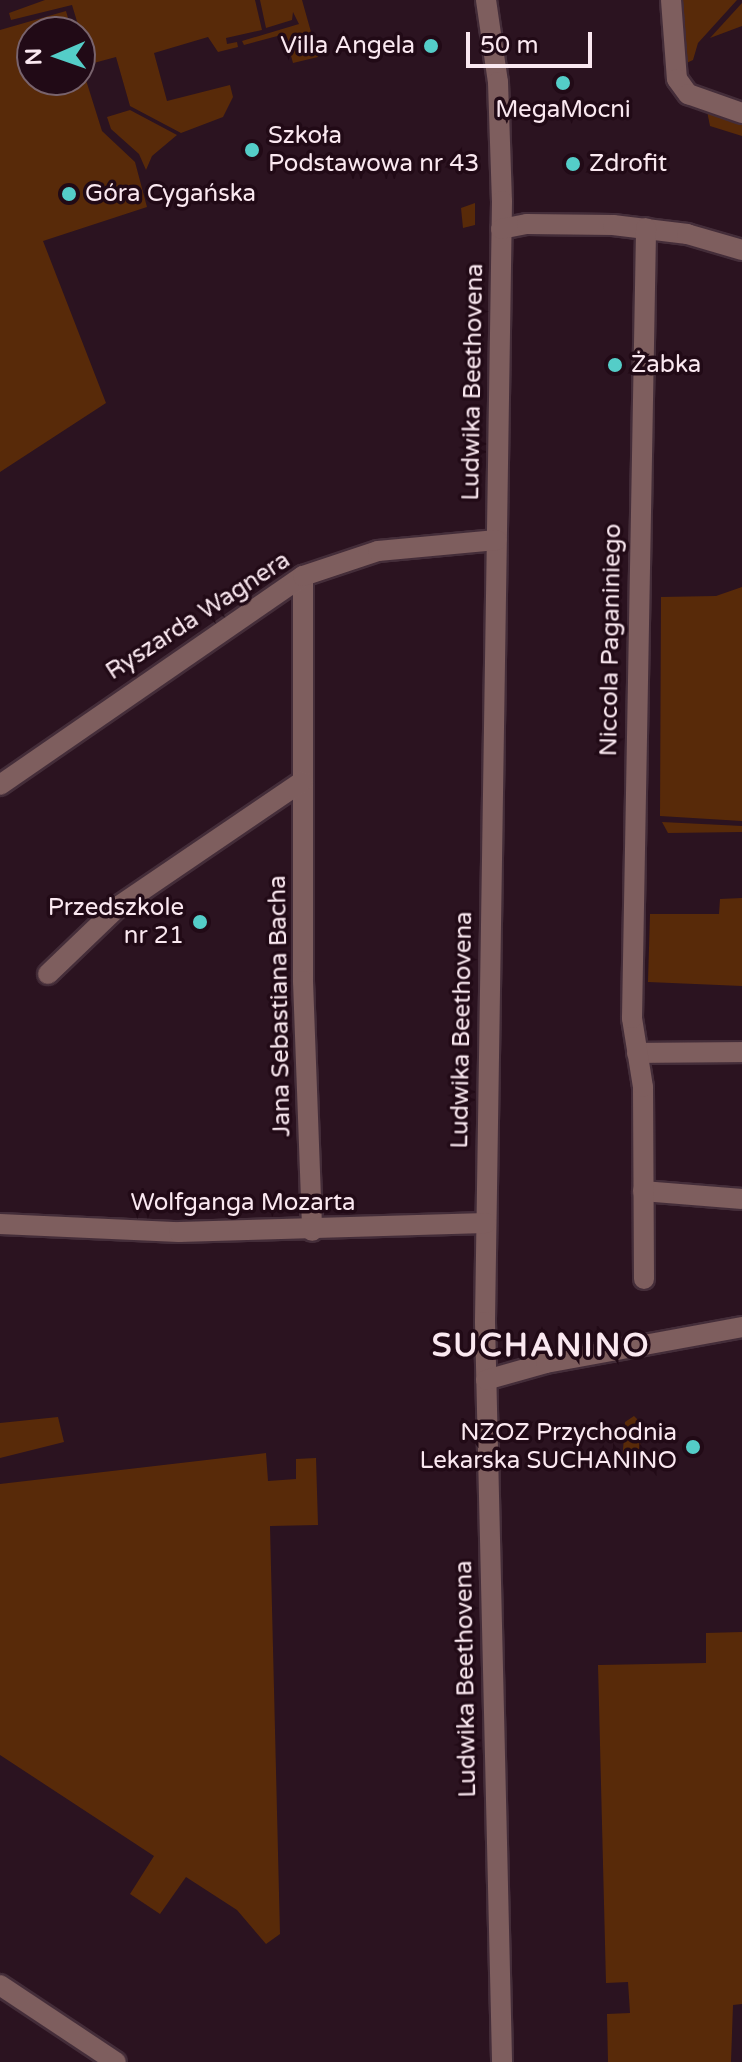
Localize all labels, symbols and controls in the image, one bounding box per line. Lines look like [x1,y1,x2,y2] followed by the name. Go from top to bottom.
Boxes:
[16,16,96,96] north arrow
[470,16,596,66] scale bar
[480,31,538,60] text: 50 m
[280,32,415,60] place label: Villa Angela
[422,37,440,55] marker: Villa Angela
[21,47,47,66] text: N
[554,74,572,92] marker: MegaMocni
[495,96,631,124] place label: MegaMocni
[268,122,479,178] place label: Szkoła Podstawowa nr 43
[243,141,261,159] marker: Szkoła Podstawowa nr 43
[589,150,667,178] place label: Zdrofit
[564,155,582,173] marker: Zdrofit
[85,180,256,208] place label: Góra Cygańska
[60,185,78,203] marker: Góra Cygańska
[457,263,489,501] street label: Ludwika Beethovena
[631,351,701,379] place label: Żabka
[606,356,624,374] marker: Żabka
[595,523,627,757] street label: Niccola Paganiniego
[101,546,295,686] street label: Ryszarda Wagnera
[263,875,297,1137] street label: Jana Sebastiana Bacha
[48,894,184,950] place label: Przedszkole nr 21
[446,911,478,1149] street label: Ludwika Beethovena
[191,913,209,931] marker: Przedszkole nr 21
[130,1189,356,1217] street label: Wolfganga Mozarta
[432,1327,650,1365] district label: SUCHANINO
[419,1419,677,1475] place label: NZOZ Przychodnia Lekarska SUCHANINO
[684,1438,702,1456] marker: NZOZ Przychodnia Lekarska SUCHANINO
[450,1560,482,1798] street label: Ludwika Beethovena

